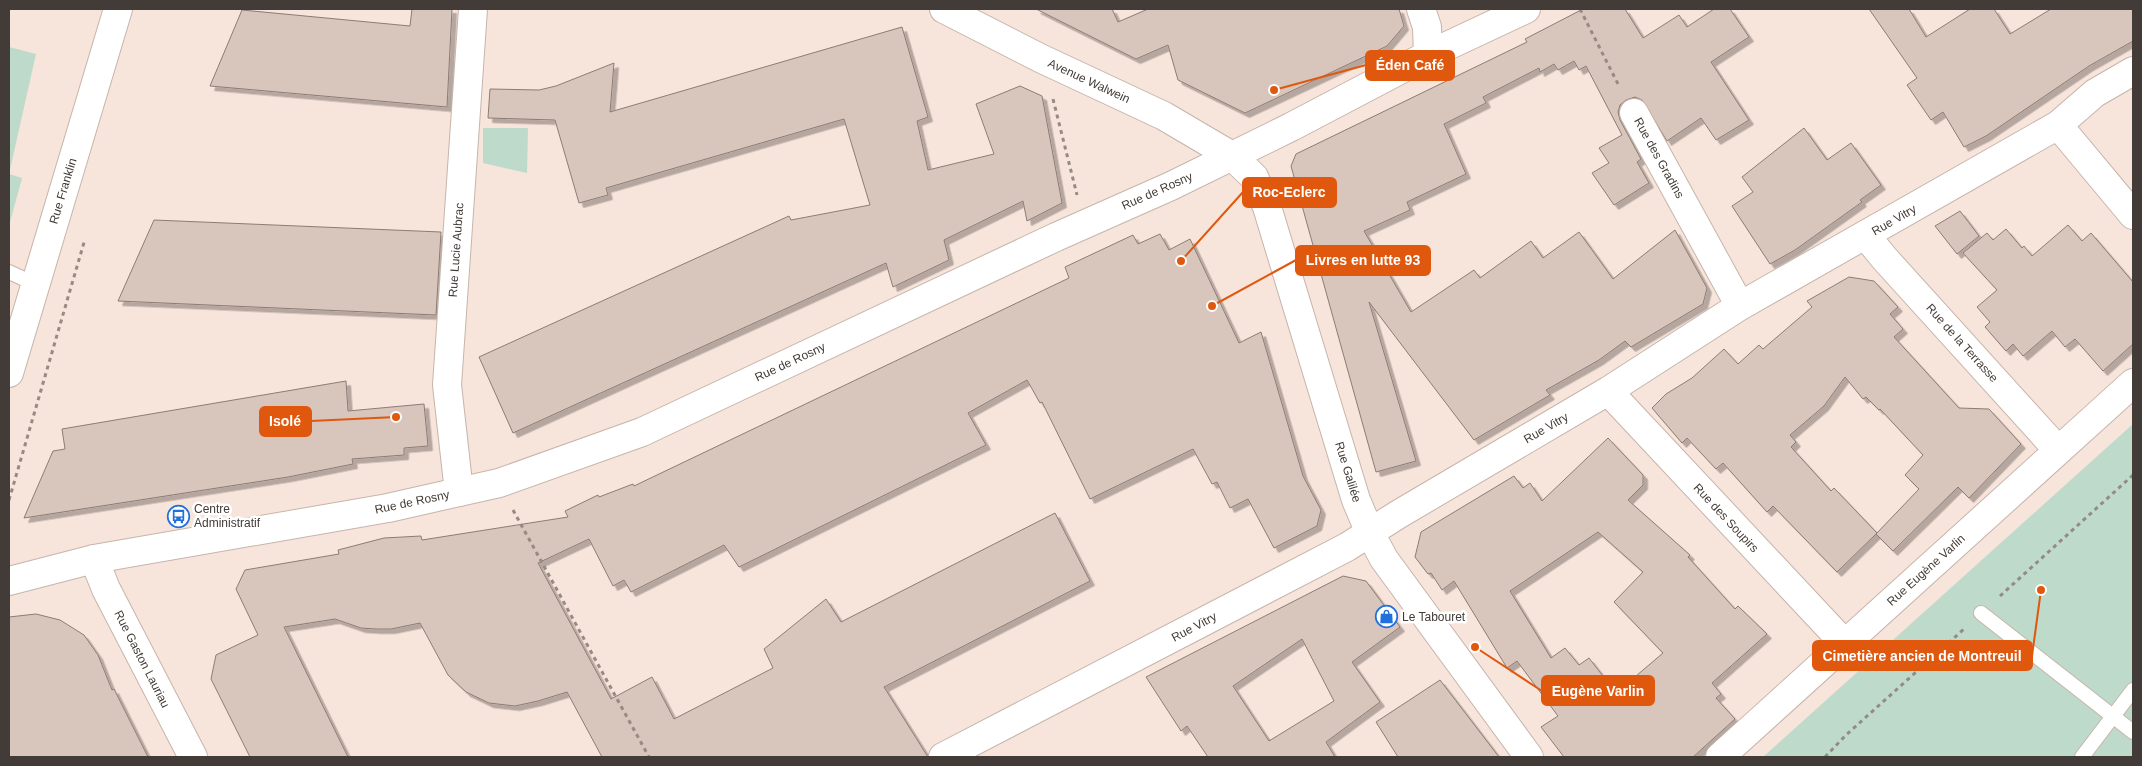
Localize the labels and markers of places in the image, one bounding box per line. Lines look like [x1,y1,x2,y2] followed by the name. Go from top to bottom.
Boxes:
[1366,51,1454,80] callout: Éden Café
[1243,178,1336,207] callout: Roc-Eclerc
[1296,246,1430,275] callout: Livres en lutte 93
[260,407,311,436] callout: Isolé
[194,502,261,530] place label: Centre Administratif
[166,504,190,528] bus stop icon: Centre Administratif
[1374,605,1398,629] shop icon: Le Tabouret
[1402,610,1466,624] place label: Le Tabouret
[1813,641,2032,670] callout: Cimetière ancien de Montreuil
[1542,676,1654,705] callout: Eugène Varlin

